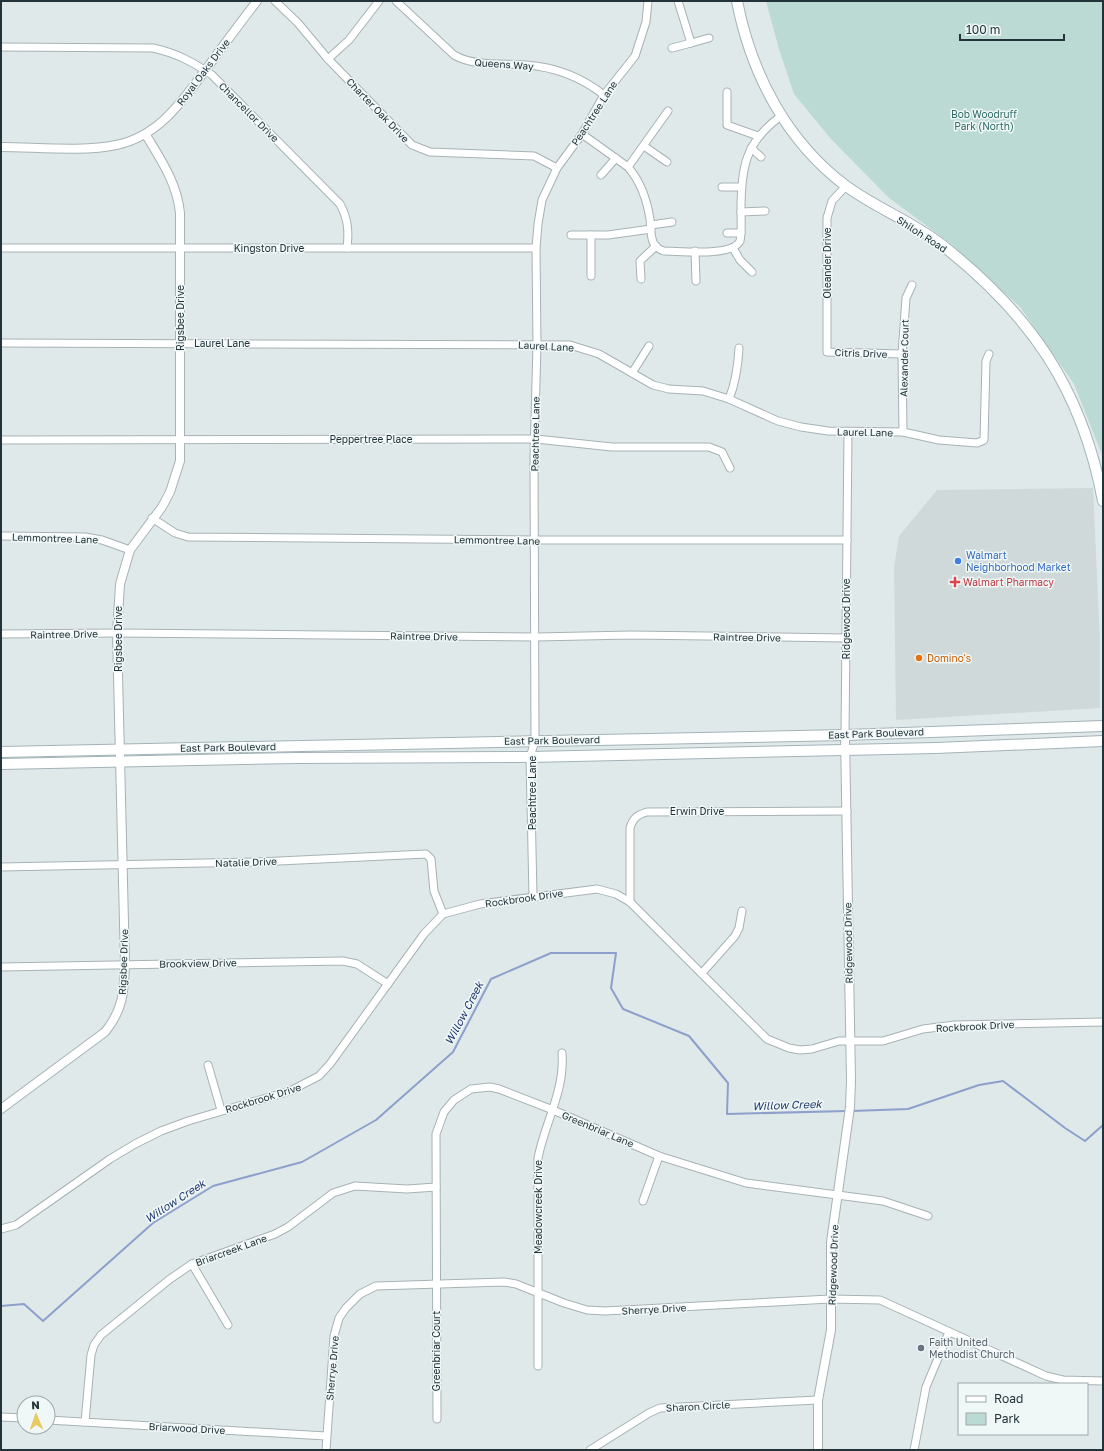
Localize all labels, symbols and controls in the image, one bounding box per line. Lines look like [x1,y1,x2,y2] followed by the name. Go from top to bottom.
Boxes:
[960,16,1064,42] scale bar
[966,22,1000,37] text: 100 m
[174,36,232,108] street label: Royal Oaks Drive
[474,56,534,72] street label: Queens Way
[344,75,412,145] street label: Charter Oak Drive
[569,78,619,148] street label: Peachtree Lane
[217,80,281,144] street label: Chancellor Drive
[951,108,1017,132] park label: Bob Woodruff Park (North)
[895,213,949,255] street label: Shiloh Road
[821,227,833,299] street label: Oleander Drive
[234,242,304,254] street label: Kingston Drive
[174,285,186,351] street label: Rigsbee Drive
[897,319,911,397] street label: Alexander Court
[194,337,250,349] street label: Laurel Lane
[518,339,575,353] street label: Laurel Lane
[834,346,888,360] street label: Citris Drive
[528,396,542,471] street label: Peachtree Lane
[837,426,893,438] street label: Laurel Lane
[330,433,413,445] street label: Peppertree Place
[12,530,99,546] street label: Lemmontree Lane
[454,533,541,547] street label: Lemmontree Lane
[966,549,1071,573] place label: Walmart Neighborhood Market
[953,556,963,566] marker: Walmart Neighborhood Market
[963,576,1054,588] place label: Walmart Pharmacy
[950,577,960,587] marker: Walmart Pharmacy
[840,578,852,659] street label: Ridgewood Drive
[112,606,124,672] street label: Rigsbee Drive
[30,627,98,641] street label: Raintree Drive
[390,629,458,643] street label: Raintree Drive
[713,630,781,644] street label: Raintree Drive
[927,652,971,664] place label: Domino's
[914,653,924,663] marker: Domino's
[828,725,924,741] street label: East Park Boulevard
[504,733,600,747] street label: East Park Boulevard
[180,740,276,754] street label: East Park Boulevard
[526,755,538,830] street label: Peachtree Lane
[670,805,724,817] street label: Erwin Drive
[215,855,277,869] street label: Natalie Drive
[484,887,564,909] street label: Rockbrook Drive
[841,902,855,984] street label: Ridgewood Drive
[116,929,130,995] street label: Rigsbee Drive
[159,956,237,970] street label: Brookview Drive
[442,978,486,1046] water label: Willow Creek
[935,1018,1015,1034] street label: Rockbrook Drive
[224,1081,303,1115] street label: Rockbrook Drive
[752,1097,824,1112] water label: Willow Creek
[560,1108,636,1150] street label: Greenbriar Lane
[532,1160,544,1254] street label: Meadowcreek Drive
[142,1175,209,1225] water label: Willow Creek
[826,1224,840,1306] street label: Ridgewood Drive
[194,1231,269,1268] street label: Briarcreek Lane
[621,1301,687,1317] street label: Sherrye Drive
[430,1311,442,1391] street label: Greenbriar Court
[323,1335,341,1401] street label: Sherrye Drive
[929,1336,1015,1360] place label: Faith United Methodist Church
[916,1343,926,1353] marker: Faith United Methodist Church
[958,1383,1088,1435] legend
[994,1391,1023,1406] text: Road
[16,1395,56,1435] north arrow
[31,1398,40,1411] text: N
[666,1398,731,1414] street label: Sharon Circle
[994,1411,1020,1426] text: Park
[149,1420,226,1436] street label: Briarwood Drive

